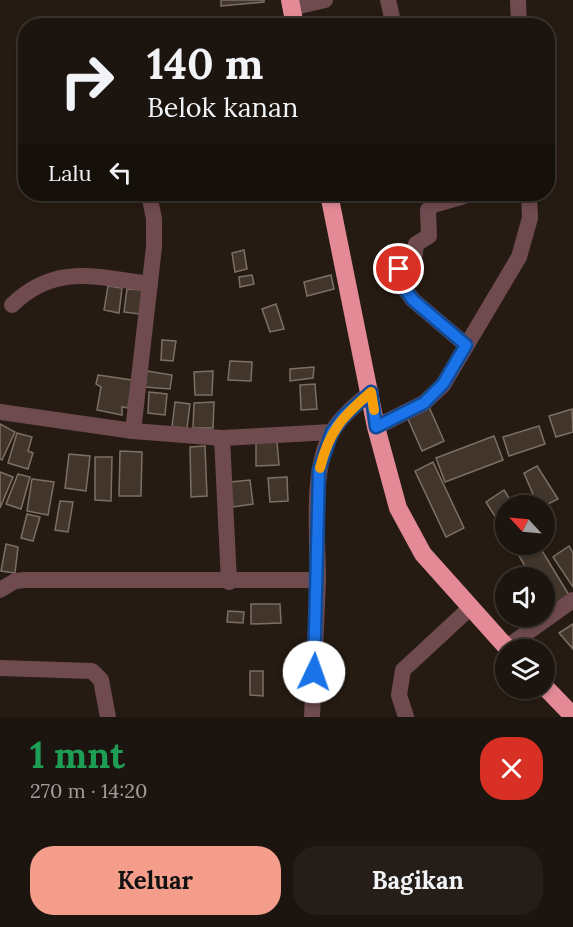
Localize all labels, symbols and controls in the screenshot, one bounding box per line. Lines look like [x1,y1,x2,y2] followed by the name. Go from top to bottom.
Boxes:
[147,37,263,91] text: 140 m
[48,42,126,120] icon: right
[147,90,298,124] text: Belok kanan
[104,156,137,189] icon: left
[48,159,92,187] text: Lalu
[373,243,424,294] pin
[382,252,415,285] icon: arrive
[495,495,555,555] north arrow
[495,495,555,699] map controls
[495,567,555,627] button: sound
[495,639,555,699] button: layers
[282,640,346,704] position arrow
[30,732,125,778] text: 1 mnt
[480,737,543,800] button: close
[30,778,147,803] text: 270 m · 14:20
[30,846,281,915] button: Keluar
[293,846,543,915] button: Bagikan

